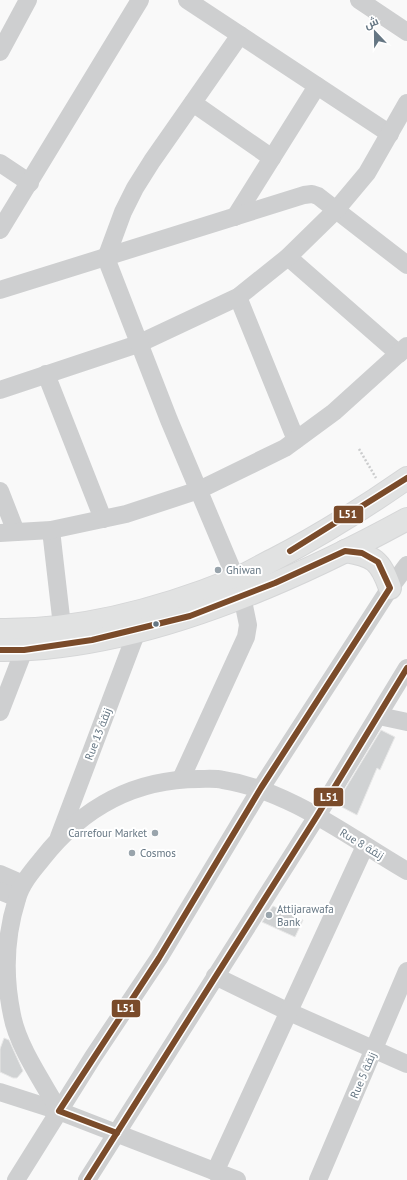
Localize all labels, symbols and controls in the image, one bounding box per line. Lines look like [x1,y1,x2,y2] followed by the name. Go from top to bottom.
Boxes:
[355,12,395,52] north arrow
[362,14,380,32] text: ش
[333,505,364,524] line badge: L51
[339,507,357,521] text: L51
[226,563,261,577] place label: Ghiwan
[213,565,223,575] marker: Ghiwan
[151,619,161,629] unlabelled marker
[82,706,114,762] street label: Rue 13 زنقة
[313,787,344,807] line badge: L51
[320,790,338,804] text: L51
[337,825,387,863] street label: Rue 8 زنقة
[68,826,147,840] place label: Carrefour Market
[150,828,160,838] marker: Carrefour Market
[140,846,176,860] place label: Cosmos
[127,848,137,858] marker: Cosmos
[277,902,334,929] place label: Attijarawafa Bank
[264,910,274,920] marker: Attijarawafa Bank
[111,999,141,1018] line badge: L51
[117,1001,135,1015] text: L51
[347,1050,379,1100] street label: Rue 5 زنقة

